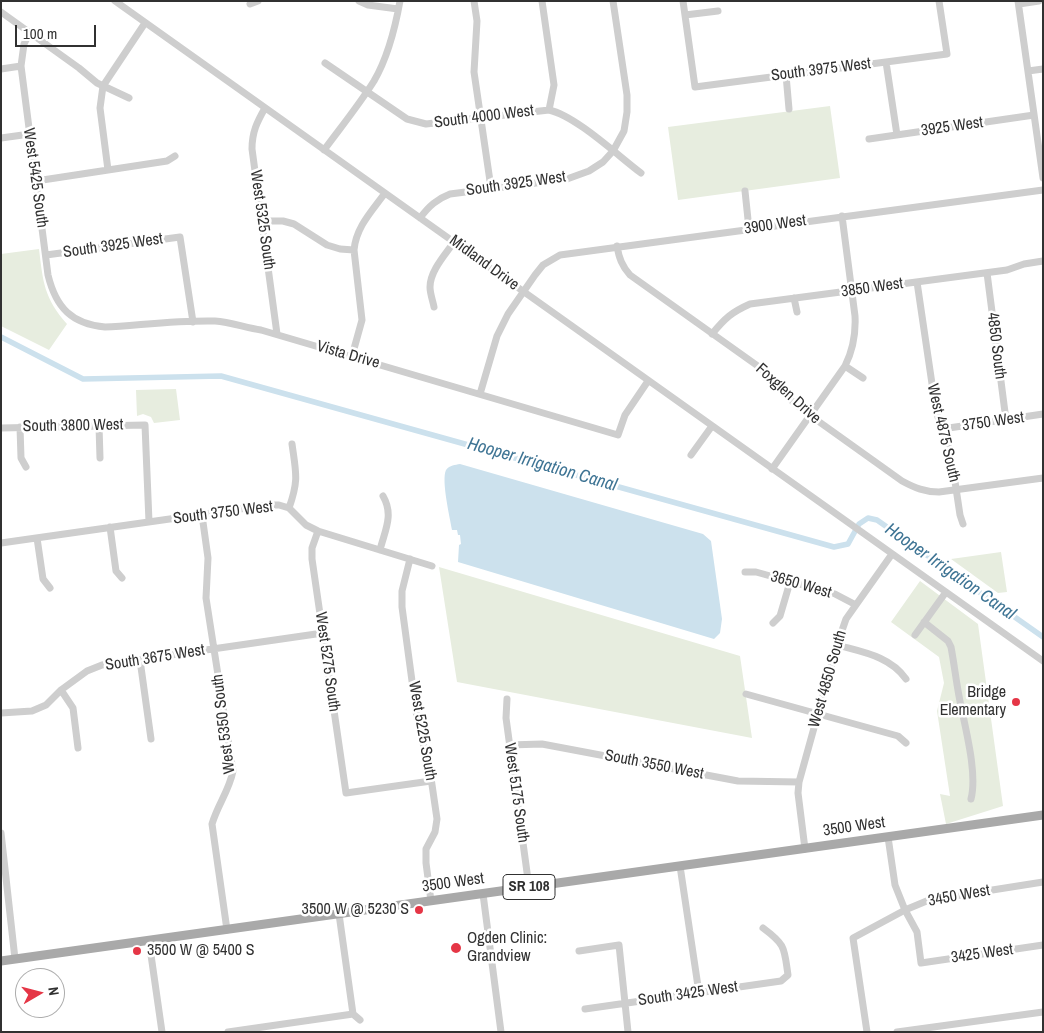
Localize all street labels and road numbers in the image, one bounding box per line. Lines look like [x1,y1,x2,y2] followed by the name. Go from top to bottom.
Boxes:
[770,54,872,86] street label: South 3975 West
[433,101,535,133] street label: South 4000 West
[920,113,984,141] street label: 3925 West
[19,127,51,229] street label: West 5425 South
[465,168,567,200] street label: South 3925 West
[246,169,278,271] street label: West 5325 South
[743,211,807,239] street label: 3900 West
[62,230,164,262] street label: South 3925 West
[445,231,523,295] street label: Midland Drive
[840,274,904,302] street label: 3850 West
[982,312,1010,380] street label: 4850 South
[314,337,382,373] street label: Vista Drive
[751,360,825,428] street label: Foxglen Drive
[922,382,964,484] street label: West 4875 South
[961,408,1025,436] street label: 3750 West
[23,416,123,436] street label: South 3800 West
[172,497,274,529] street label: South 3750 West
[768,567,834,603] street label: 3650 West
[311,611,343,713] street label: West 5275 South
[805,628,851,730] street label: West 4850 South
[104,641,206,675] street label: South 3675 West
[208,673,240,775] street label: West 5350 South
[404,680,440,782] street label: West 5225 South
[500,742,532,844] street label: West 5175 South
[603,746,705,784] street label: South 3550 West
[822,813,886,841] street label: 3500 West
[421,869,485,897] street label: 3500 West
[503,874,555,900] road number: SR 108
[927,881,991,911] street label: 3450 West
[950,940,1014,968] street label: 3425 West
[637,978,739,1010] street label: South 3425 West

